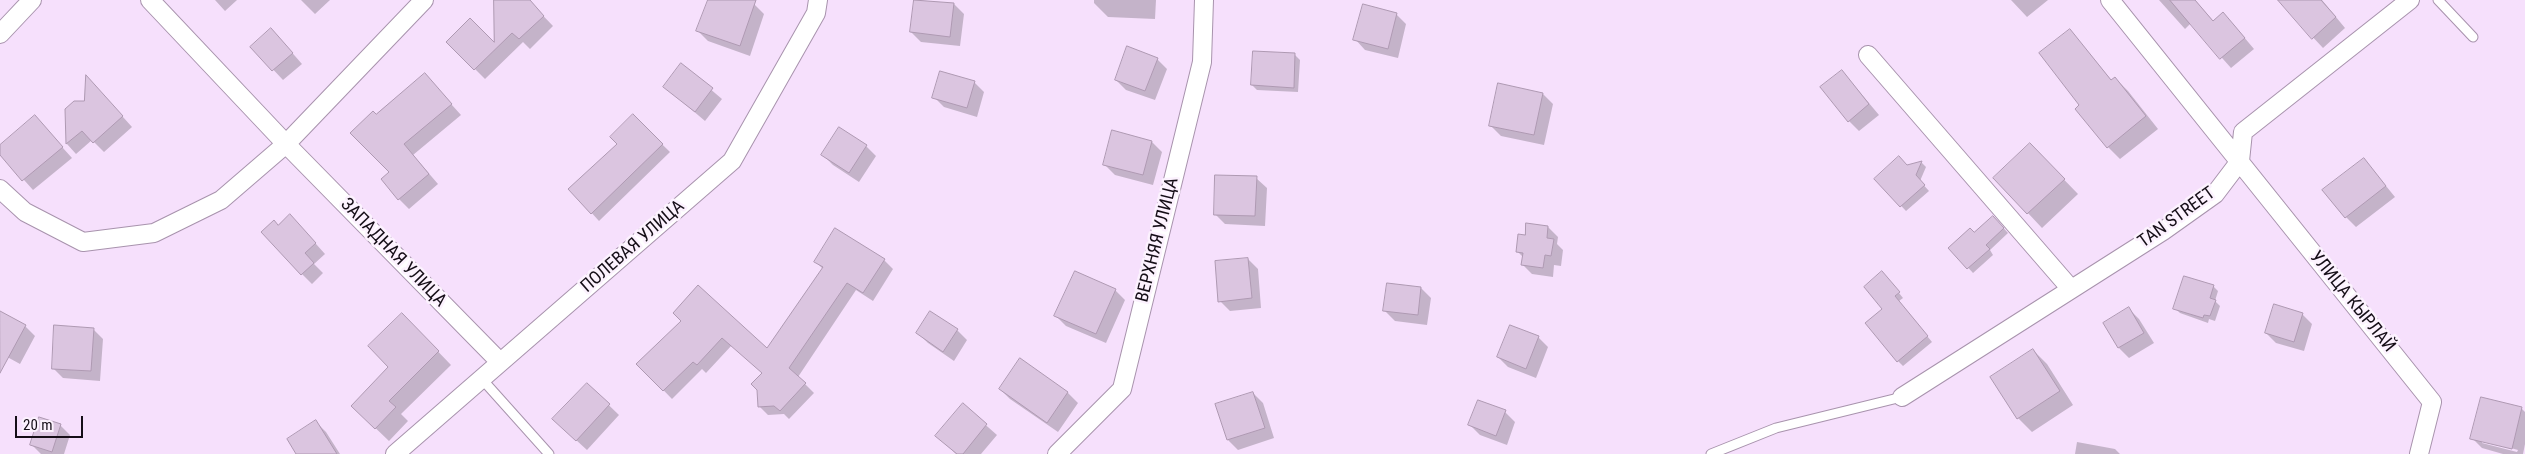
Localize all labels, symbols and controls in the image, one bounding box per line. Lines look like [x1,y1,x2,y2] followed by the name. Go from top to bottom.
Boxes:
[1132,175,1184,305] street label: ВЕРХНЯЯ УЛИЦА
[2134,183,2220,253] street label: TAN STREET
[336,194,450,312] street label: ЗАПАДНАЯ УЛИЦА
[577,196,689,298] street label: ПОЛЕВАЯ УЛИЦА
[2305,247,2399,357] street label: УЛИЦА КЫРЛАЙ
[18,406,85,438] scale bar
[23,416,53,434] text: 20 m

